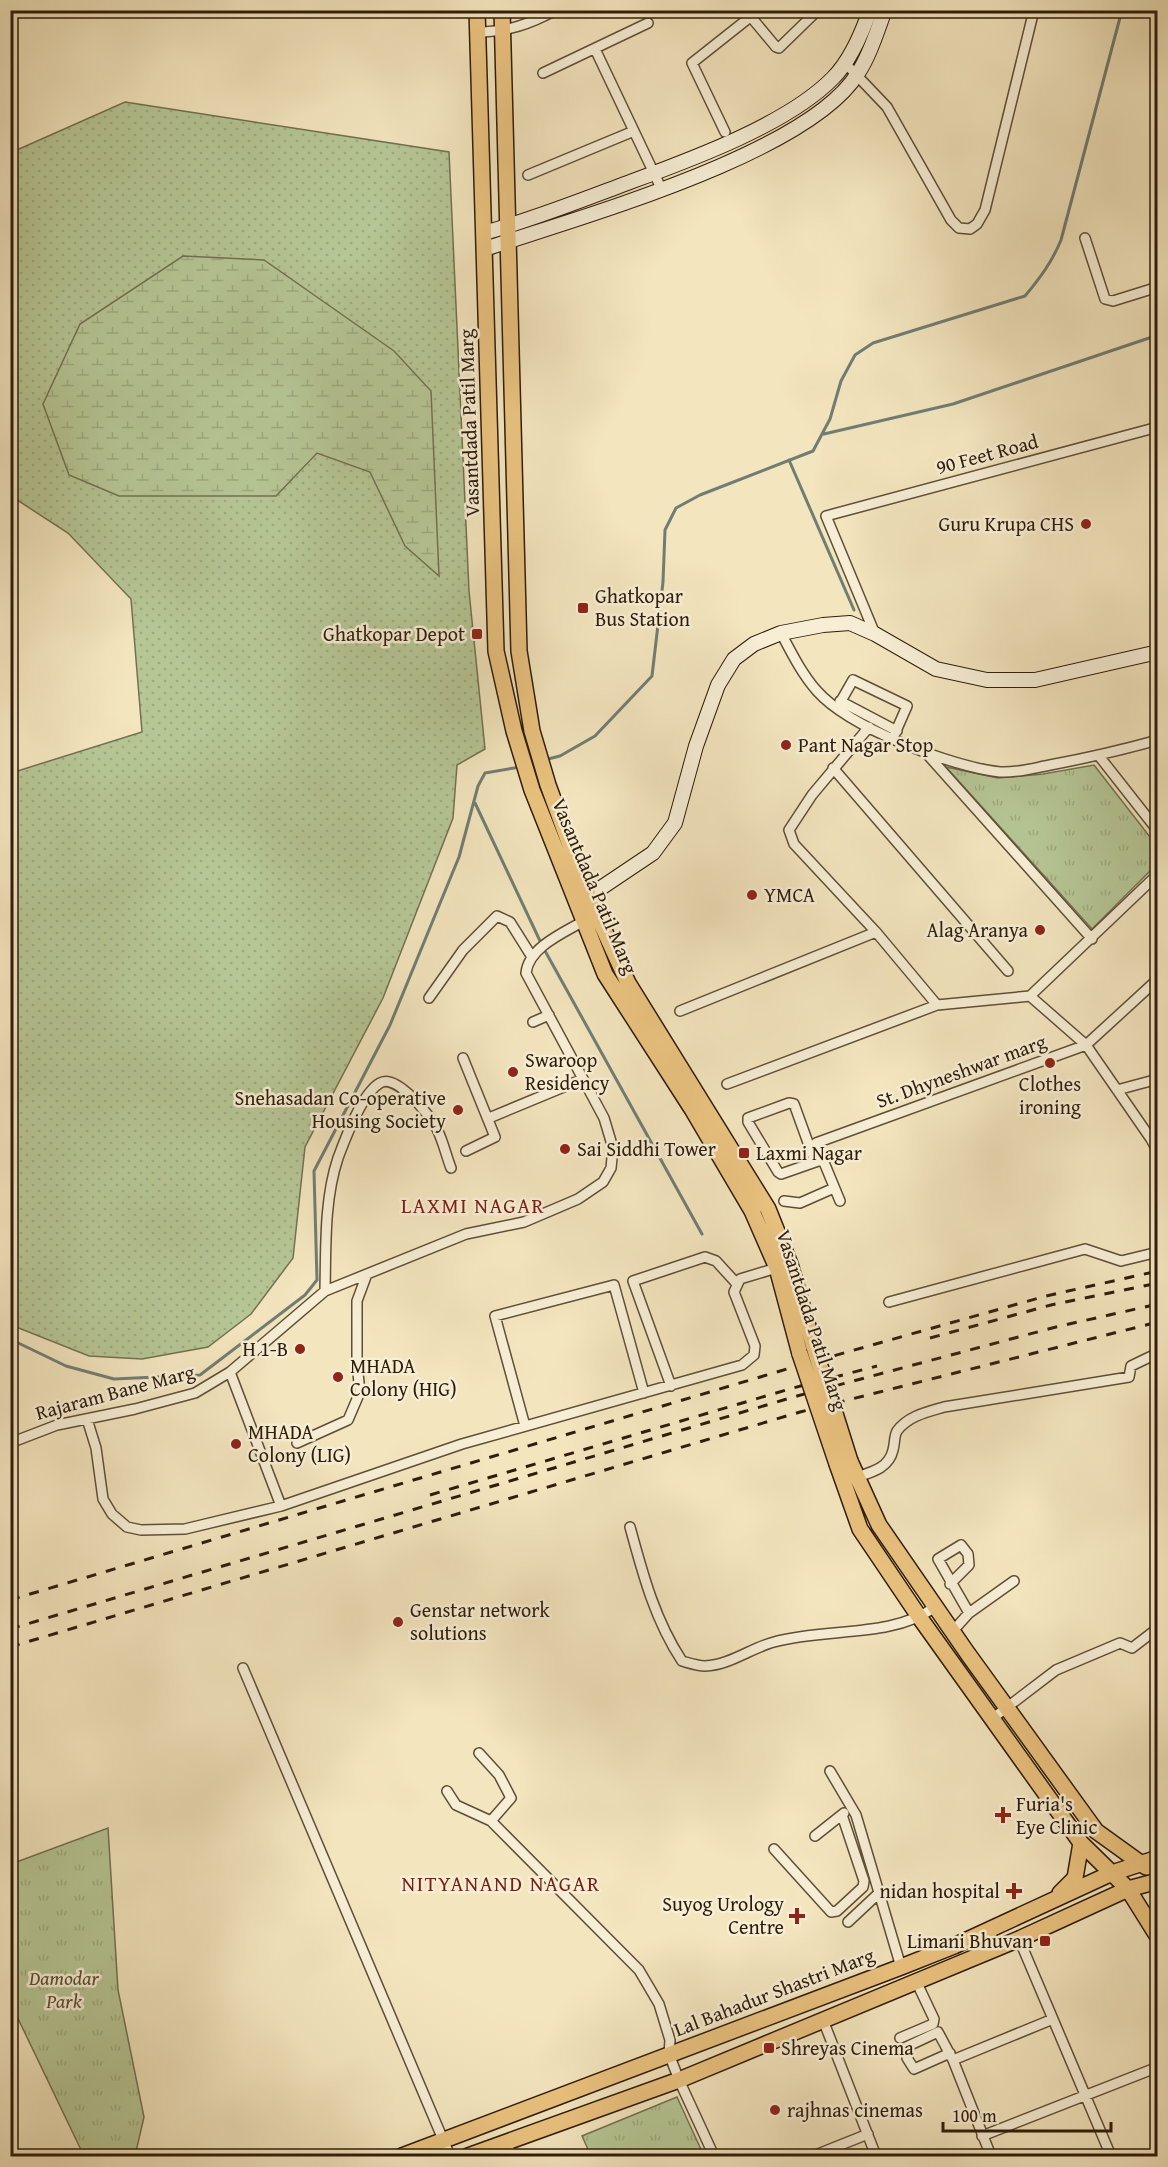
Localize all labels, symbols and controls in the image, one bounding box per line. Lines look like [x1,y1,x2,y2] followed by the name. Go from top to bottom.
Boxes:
[451,328,486,518] street label: Vasantdada Patil Marg
[933,426,1042,481] street label: 90 Feet Road
[938,509,1074,538] place label: Guru Krupa CHS
[1079,517,1093,531] marker: Guru Krupa CHS
[595,581,690,633] place label: Ghatkopar Bus Station
[576,601,590,615] marker: Ghatkopar Bus Station
[323,619,465,648] place label: Ghatkopar Depot
[470,627,484,641] marker: Ghatkopar Depot
[798,730,934,759] place label: Pant Nagar Stop
[779,738,793,752] marker: Pant Nagar Stop
[545,793,646,978] street label: Vasantdada Patil Marg
[764,880,815,909] place label: YMCA
[745,888,759,902] marker: YMCA
[926,915,1029,944] place label: Alag Aranya
[1033,923,1047,937] marker: Alag Aranya
[872,1026,1050,1115] street label: St. Dhyneshwar marg
[525,1045,610,1097] place label: Swaroop Residency
[1043,1056,1057,1070] marker: Clothes ironing
[506,1065,520,1079] marker: Swaroop Residency
[1019,1069,1081,1121] place label: Clothes ironing
[234,1083,446,1135] place label: Snehasadan Co-operative Housing Society
[451,1103,465,1117] marker: Snehasadan Co-operative Housing Society
[577,1134,716,1163] place label: Sai Siddhi Tower
[756,1138,862,1167] place label: Laxmi Nagar
[558,1142,572,1156] marker: Sai Siddhi Tower
[737,1146,751,1160] marker: Laxmi Nagar
[401,1190,545,1221] district label: LAXMI NAGAR
[770,1226,855,1414] street label: Vasantdada Patil Marg
[242,1334,288,1363] place label: H 1-B
[293,1342,307,1356] marker: H 1-B
[350,1351,457,1403] place label: MHADA Colony (HIG)
[32,1356,198,1427] street label: Rajaram Bane Marg
[331,1370,345,1384] marker: MHADA Colony (HIG)
[248,1417,351,1469] place label: MHADA Colony (LIG)
[229,1437,243,1451] marker: MHADA Colony (LIG)
[410,1595,551,1647] place label: Genstar network solutions
[391,1615,405,1629] marker: Genstar network solutions
[1016,1789,1097,1841] place label: Furia's Eye Clinic
[994,1806,1012,1824] marker: Furia's Eye Clinic
[401,1868,601,1899] district label: NITYANAND NAGAR
[879,1876,1000,1905] place label: nidan hospital
[1005,1882,1023,1900] marker: nidan hospital
[662,1889,784,1941] place label: Suyog Urology Centre
[788,1907,806,1925] marker: Suyog Urology Centre
[907,1926,1033,1955] place label: Limani Bhuvan
[1038,1934,1052,1948] marker: Limani Bhuvan
[669,1940,878,2043] street label: Lal Bahadur Shastri Marg
[28,1963,100,2015] park label: Damodar Park
[781,2033,914,2062] place label: Shreyas Cinema
[762,2041,776,2055] marker: Shreyas Cinema
[787,2095,923,2124] place label: rajhnas cinemas
[943,2095,1111,2133] scale bar
[952,2102,997,2129] text: 100 m
[768,2103,782,2117] marker: rajhnas cinemas

